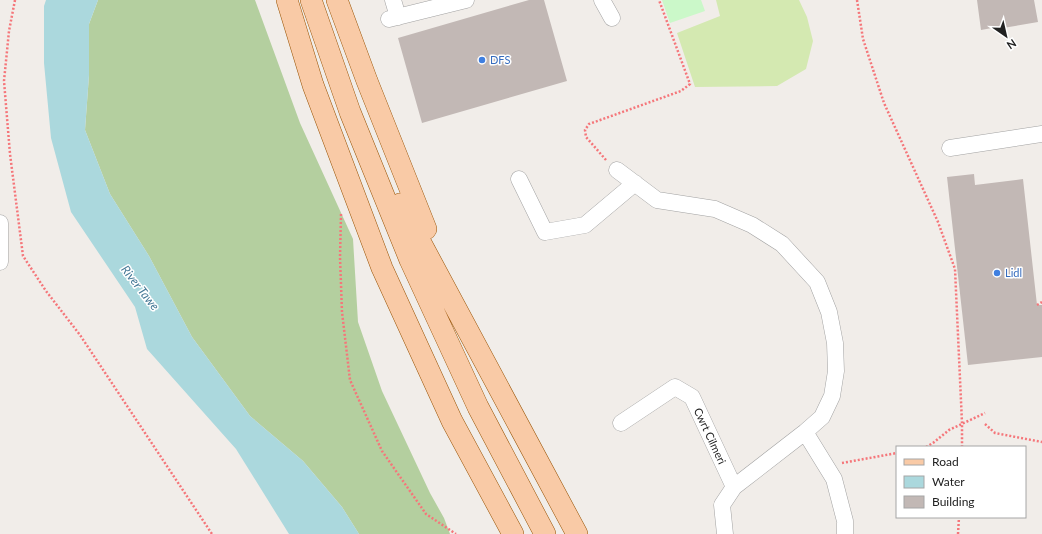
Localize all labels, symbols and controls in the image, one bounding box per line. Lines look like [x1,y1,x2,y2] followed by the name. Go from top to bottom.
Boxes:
[986,16,1026,56] north arrow
[1005,37,1019,52] text: N
[490,53,510,66] place label: DFS
[477,55,487,65] marker: DFS
[118,262,163,313] water label: River Tawe
[1005,266,1022,279] place label: Lidl
[992,268,1002,278] marker: Lidl
[692,406,729,466] street label: Cwrt Cilmeri
[896,446,1026,518] legend
[932,454,959,469] text: Road
[932,474,965,489] text: Water
[932,494,975,509] text: Building

